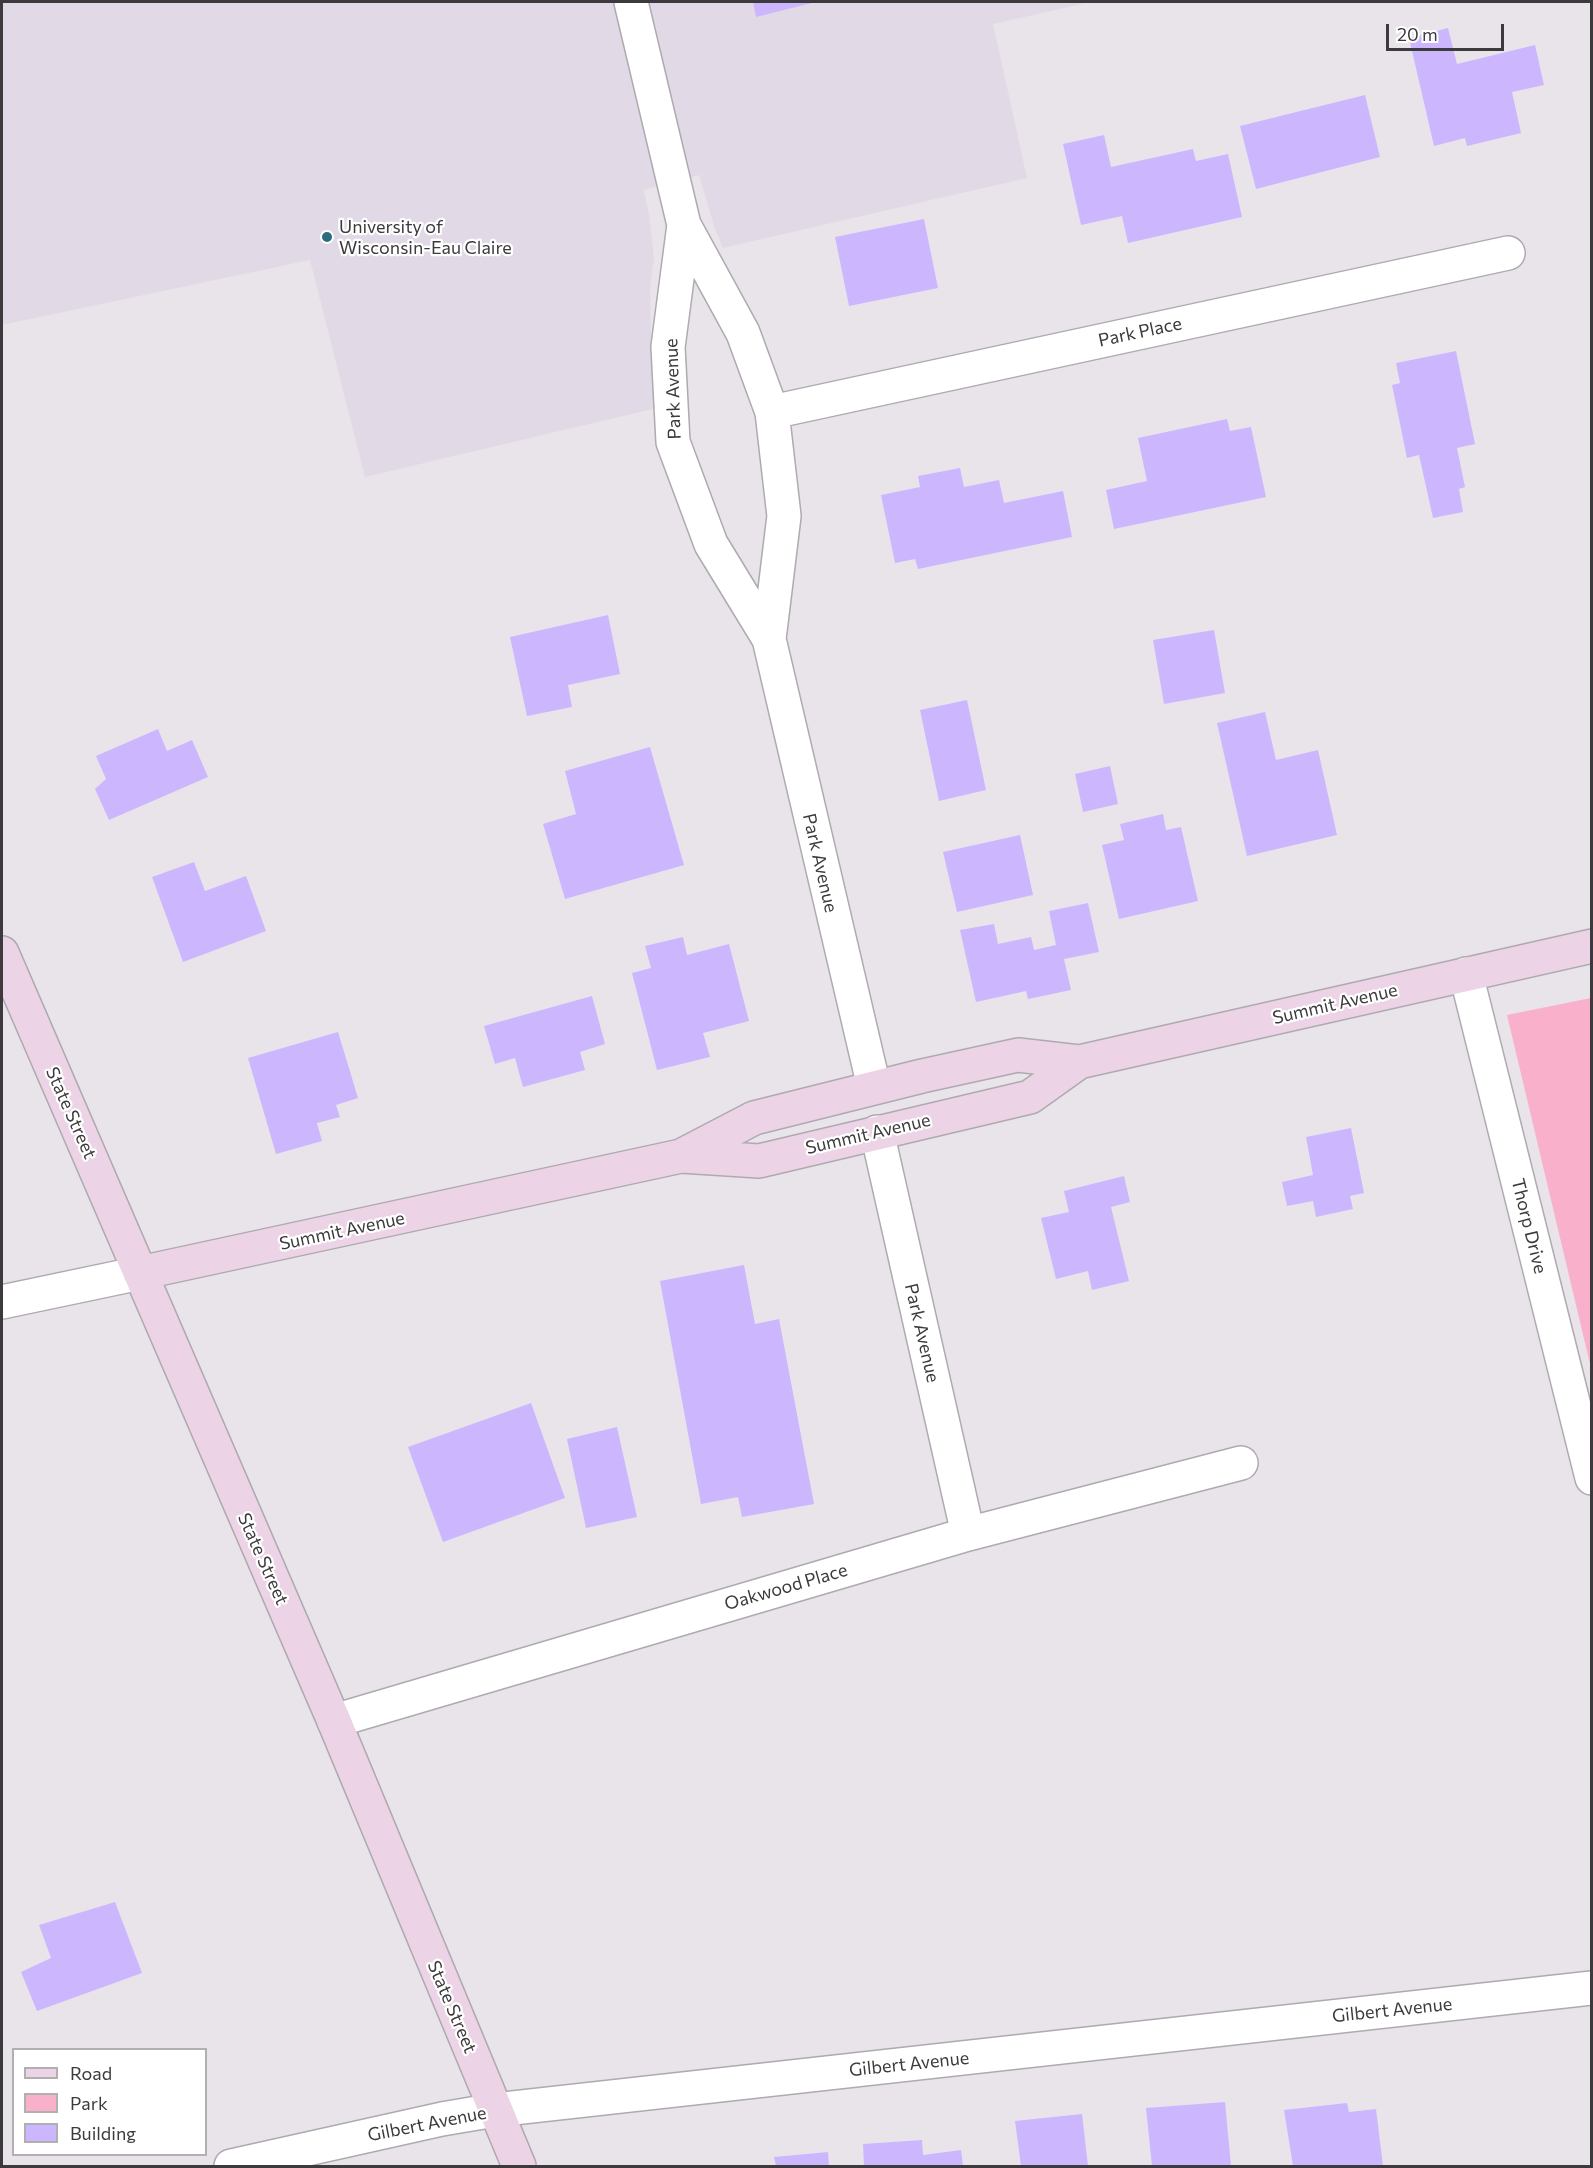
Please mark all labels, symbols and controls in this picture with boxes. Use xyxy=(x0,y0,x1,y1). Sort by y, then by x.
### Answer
scale bar xyxy=(1389,12,1508,50)
text: 20 m xyxy=(1397,23,1438,45)
place label: University of Wisconsin-Eau Claire xyxy=(339,216,512,258)
marker: University of Wisconsin-Eau Claire xyxy=(320,230,334,244)
street label: Park Place xyxy=(1096,313,1184,351)
street label: Park Avenue xyxy=(660,338,686,440)
street label: Park Avenue xyxy=(798,811,842,915)
street label: Summit Avenue xyxy=(1270,979,1400,1029)
street label: State Street xyxy=(41,1064,101,1162)
street label: Summit Avenue xyxy=(803,1109,933,1159)
street label: Thorp Drive xyxy=(1507,1176,1551,1276)
street label: Summit Avenue xyxy=(277,1207,407,1255)
street label: Park Avenue xyxy=(900,1281,944,1385)
street label: State Street xyxy=(233,1510,293,1608)
street label: Oakwood Place xyxy=(722,1559,850,1615)
street label: State Street xyxy=(423,1958,481,2056)
street label: Gilbert Avenue xyxy=(1331,1993,1453,2027)
street label: Gilbert Avenue xyxy=(848,2047,970,2081)
legend xyxy=(12,2048,207,2156)
text: Road xyxy=(70,2062,112,2084)
text: Park xyxy=(70,2092,108,2114)
street label: Gilbert Avenue xyxy=(366,2102,488,2146)
text: Building xyxy=(70,2122,136,2144)

